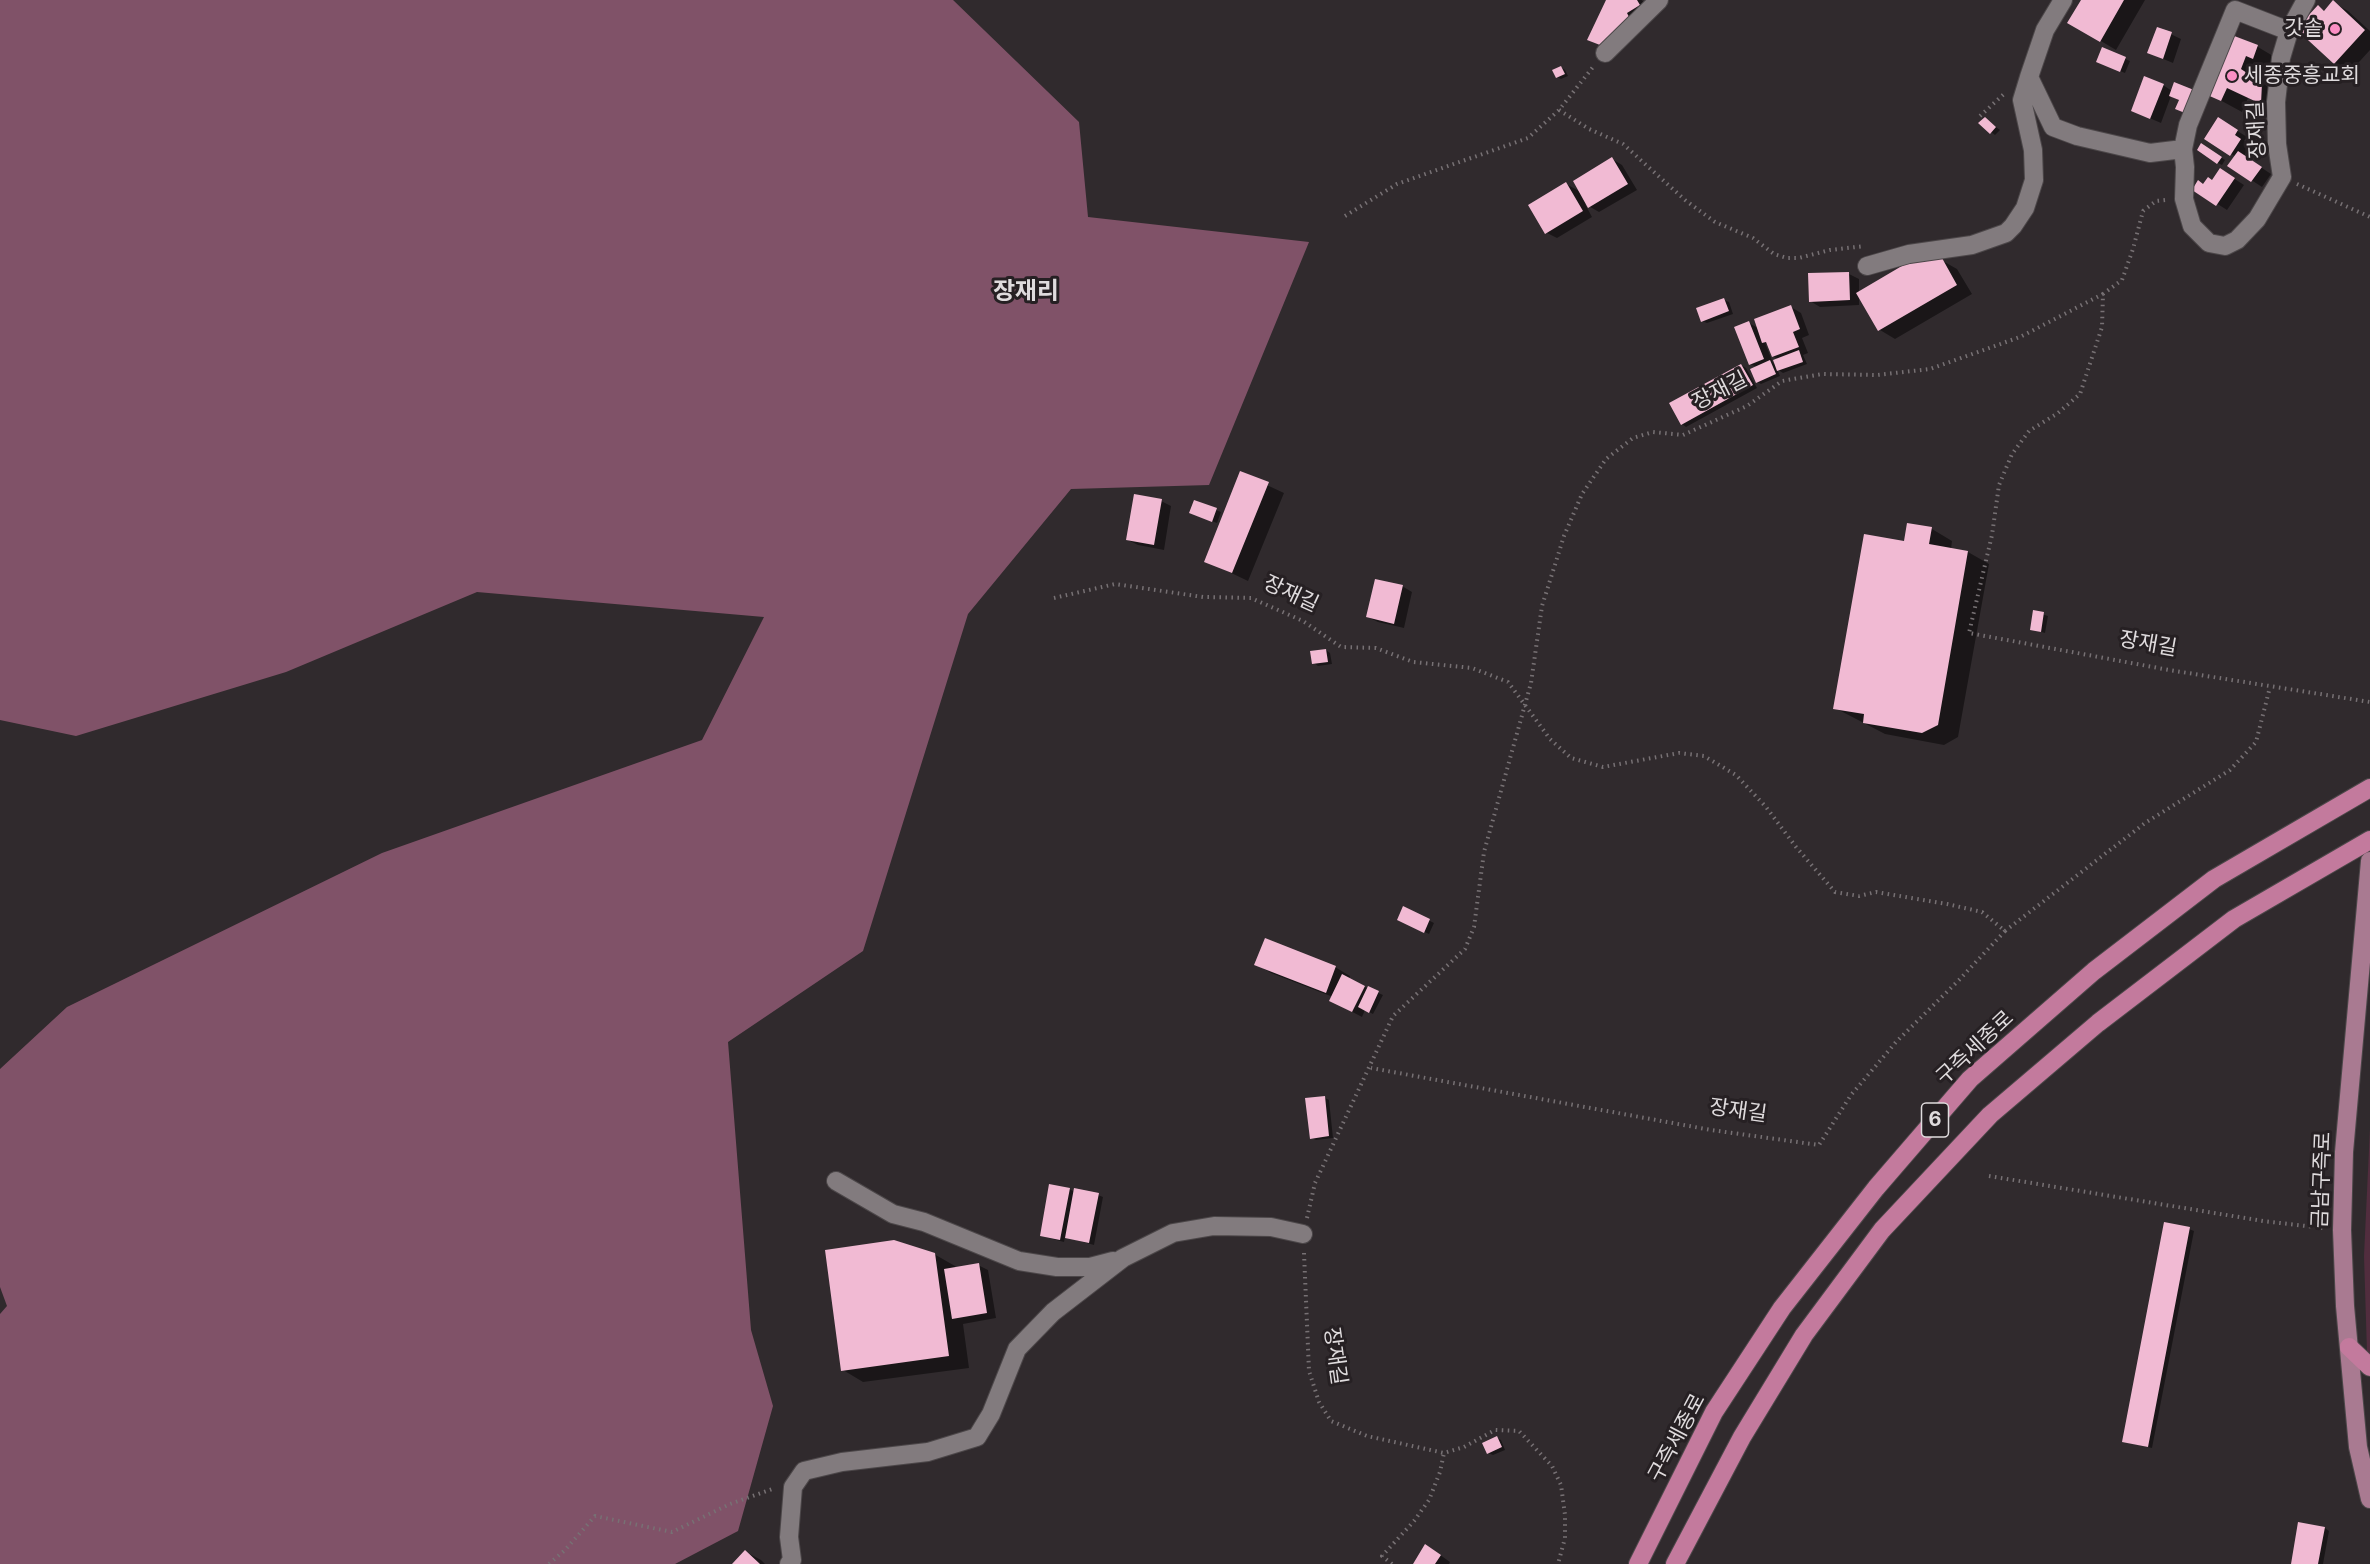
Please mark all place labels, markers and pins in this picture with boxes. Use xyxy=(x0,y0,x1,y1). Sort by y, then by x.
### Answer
place label: 갓솥 xyxy=(2284,16,2323,42)
marker: 갓솥 xyxy=(2328,22,2342,36)
place label: 세종중흥교회 xyxy=(2244,63,2360,89)
marker: 세종중흥교회 xyxy=(2225,69,2239,83)

